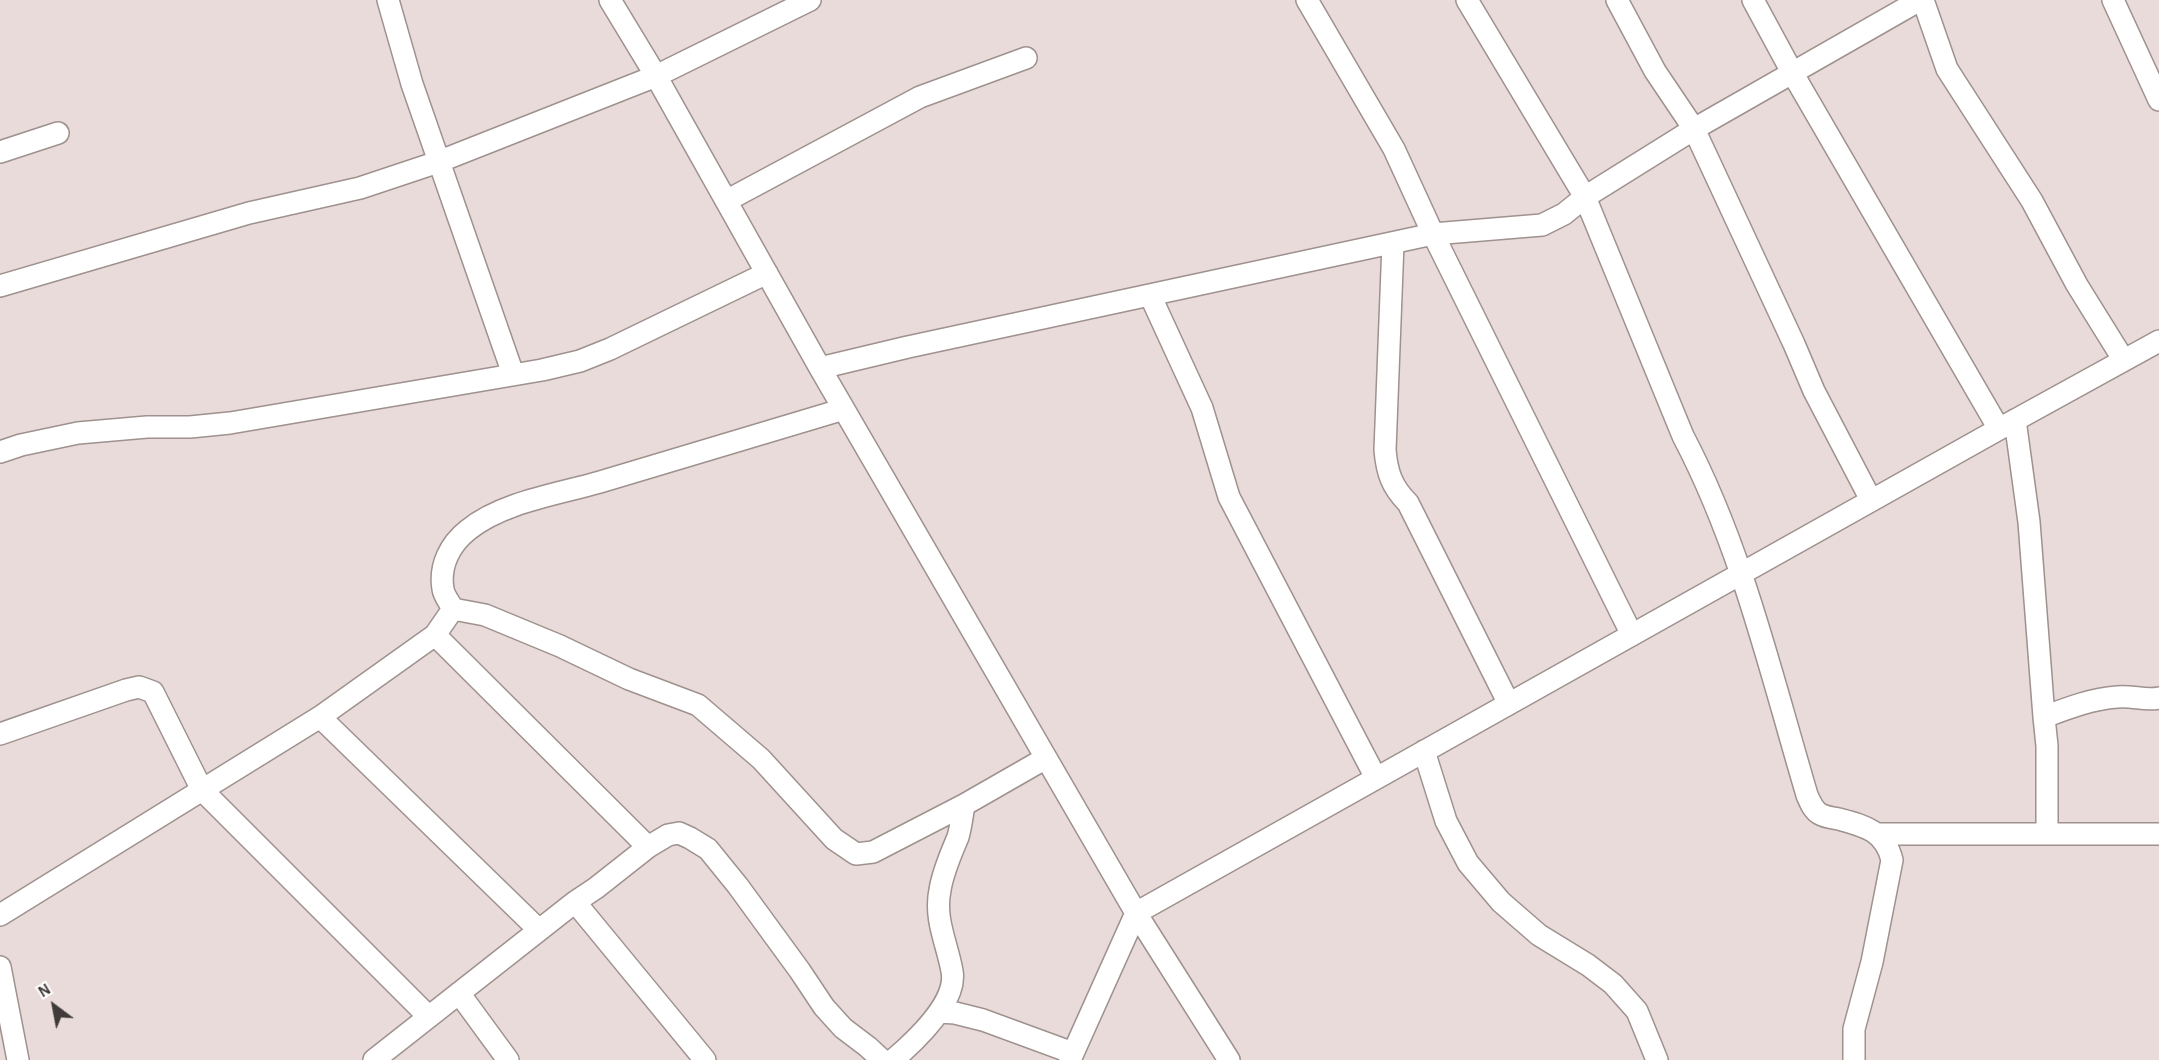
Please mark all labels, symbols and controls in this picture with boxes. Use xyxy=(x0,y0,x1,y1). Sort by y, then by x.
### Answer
north arrow xyxy=(24,976,84,1036)
text: N xyxy=(36,981,53,1000)

